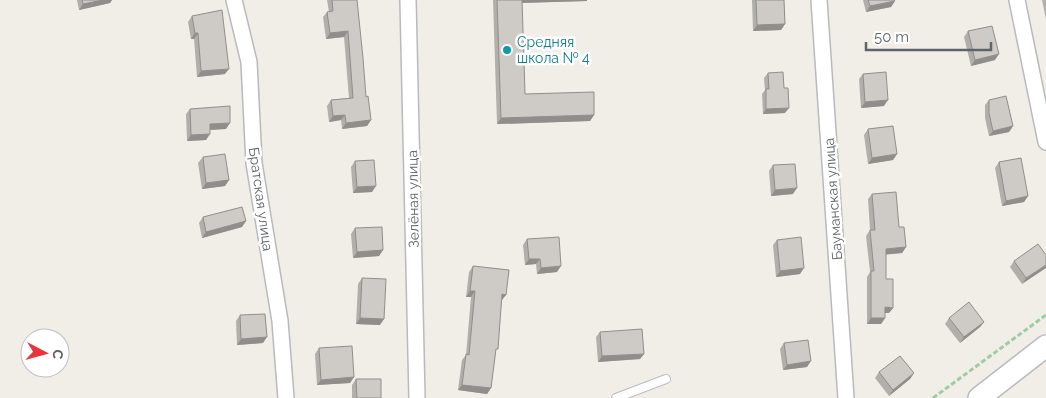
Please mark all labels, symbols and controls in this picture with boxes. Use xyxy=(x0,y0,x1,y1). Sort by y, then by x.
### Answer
scale bar xyxy=(866,20,991,52)
text: 50 m xyxy=(874,28,909,46)
place label: Средняя школа № 4 xyxy=(517,34,590,66)
marker: Средняя школа № 4 xyxy=(501,44,513,56)
street label: Бауманская улица xyxy=(821,137,845,261)
street label: Братская улица xyxy=(246,146,276,252)
street label: Зелёная улица xyxy=(404,150,422,248)
north arrow xyxy=(20,328,70,378)
text: С xyxy=(49,349,66,360)

